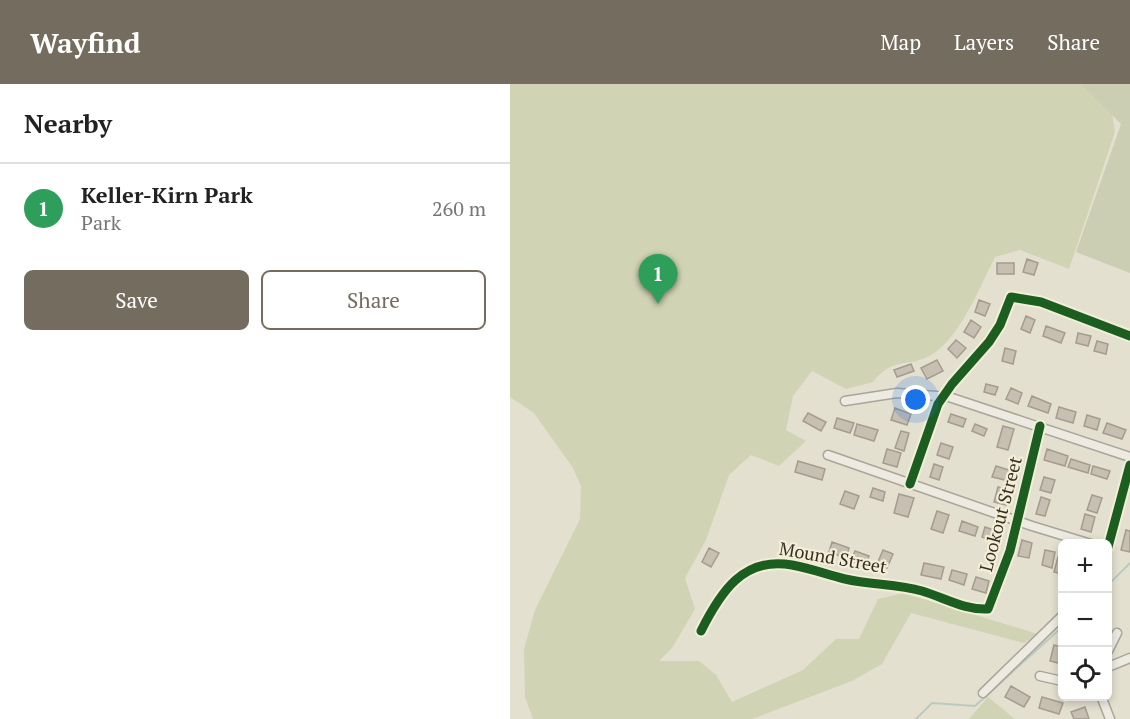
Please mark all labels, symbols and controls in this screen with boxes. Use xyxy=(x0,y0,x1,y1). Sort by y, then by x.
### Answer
text: Wayfind xyxy=(30,24,141,61)
text: Map xyxy=(880,28,921,56)
text: Layers xyxy=(954,28,1014,56)
text: Share xyxy=(1047,28,1100,56)
text: Nearby xyxy=(24,106,112,140)
text: Keller-Kirn Park xyxy=(81,180,253,209)
text: 1 xyxy=(38,195,49,222)
text: 260 m xyxy=(432,195,486,222)
text: Park xyxy=(81,209,121,236)
pin: 1 xyxy=(638,254,678,304)
button: Save xyxy=(24,270,249,330)
button: Share xyxy=(261,270,486,330)
your location xyxy=(901,385,930,414)
street label: Lookout Street xyxy=(973,453,1027,574)
street label: Mound Street xyxy=(777,536,889,578)
map controls xyxy=(1058,539,1112,701)
button: + xyxy=(1058,539,1112,593)
button: − xyxy=(1058,593,1112,647)
button: locate xyxy=(1058,647,1112,701)

